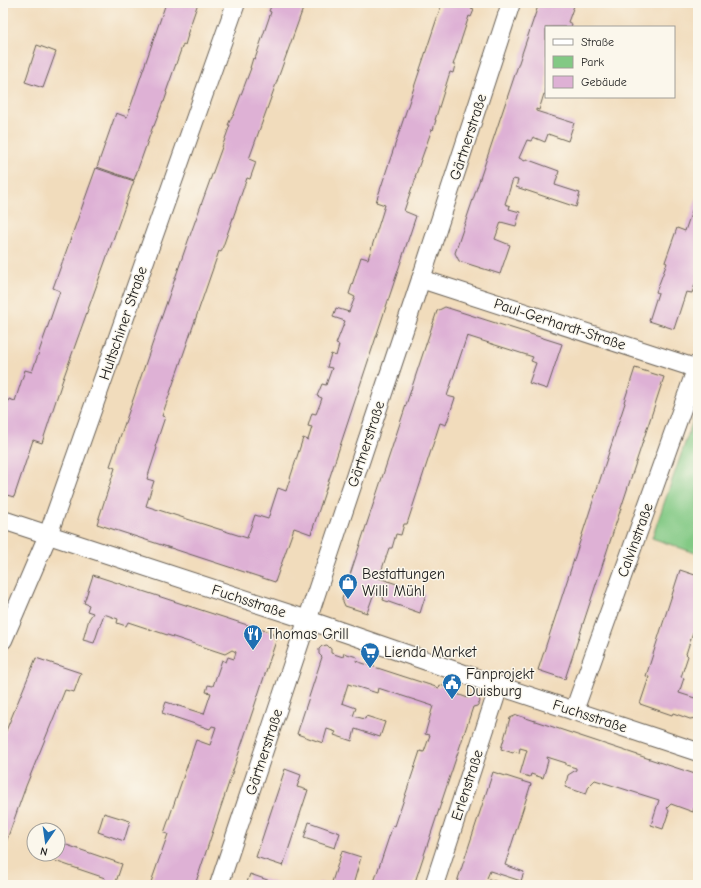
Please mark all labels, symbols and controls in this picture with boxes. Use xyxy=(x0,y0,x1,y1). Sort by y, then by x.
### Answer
legend xyxy=(545,26,675,98)
text: Straße xyxy=(581,35,614,49)
text: Park xyxy=(581,55,604,69)
text: Gebäude xyxy=(581,75,627,89)
street label: Gärtnerstraße xyxy=(446,91,491,183)
street label: Hultschiner Straße xyxy=(95,263,151,382)
street label: Paul-Gerhardt-Straße xyxy=(492,294,629,354)
street label: Gärtnerstraße xyxy=(344,398,389,490)
street label: Calvinstraße xyxy=(613,500,657,580)
place label: Bestattungen Willi Mühl xyxy=(362,565,445,600)
shop icon: Bestattungen Willi Mühl xyxy=(337,572,359,600)
street label: Fuchsstraße xyxy=(210,581,289,622)
restaurant icon: Thomas Grill xyxy=(242,623,264,651)
place label: Thomas Grill xyxy=(267,625,349,643)
supermarket icon: Lienda Market xyxy=(359,641,381,669)
place label: Lienda Market xyxy=(384,643,477,661)
place label: Fanprojekt Duisburg xyxy=(466,665,535,700)
public building icon: Fanprojekt Duisburg xyxy=(441,672,463,700)
street label: Fuchsstraße xyxy=(551,696,630,737)
street label: Gärtnerstraße xyxy=(242,706,287,798)
street label: Erlenstraße xyxy=(447,747,487,823)
north arrow xyxy=(26,822,66,862)
text: N xyxy=(39,844,49,858)

